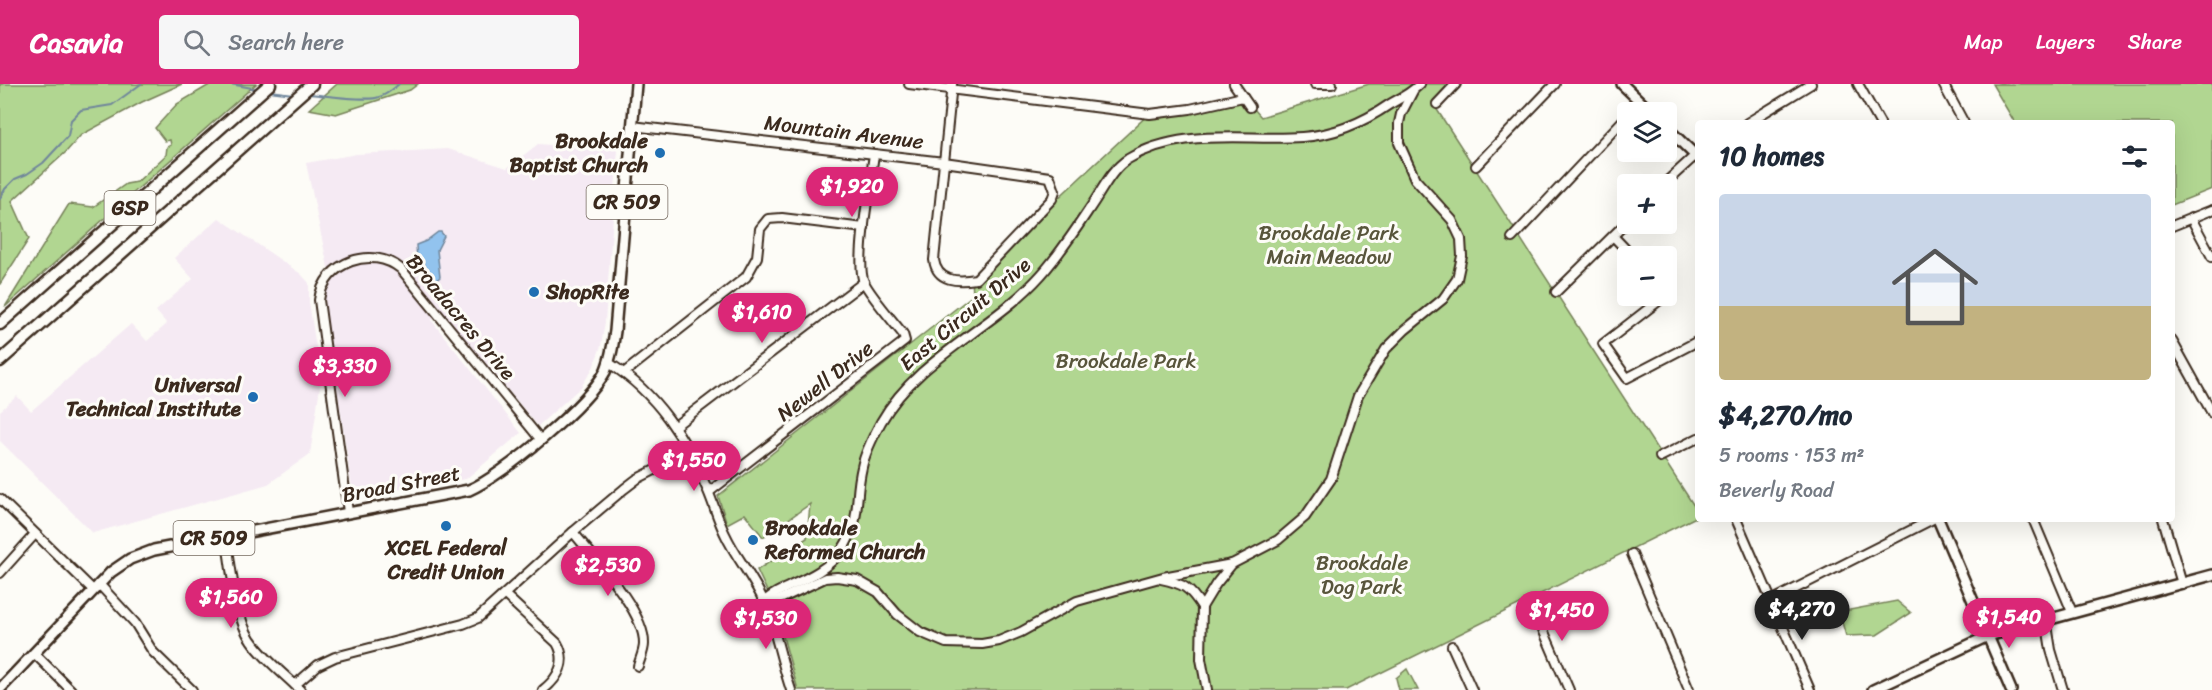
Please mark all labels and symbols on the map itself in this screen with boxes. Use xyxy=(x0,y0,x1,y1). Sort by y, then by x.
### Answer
street label: Mountain Avenue xyxy=(762,103,926,161)
place label: Brookdale Baptist Church xyxy=(509,122,648,184)
marker: Brookdale Baptist Church xyxy=(653,146,667,160)
pin: $1,920 xyxy=(803,167,901,218)
road number: CR 509 xyxy=(586,185,668,219)
road number: GSP xyxy=(104,191,156,225)
park label: Brookdale Park Main Meadow xyxy=(1258,214,1400,276)
street label: Broadacres Drive xyxy=(396,245,526,389)
street label: East Circuit Drive xyxy=(890,247,1040,381)
place label: ShopRite xyxy=(545,273,630,311)
marker: ShopRite xyxy=(527,285,541,299)
pin: $1,610 xyxy=(713,293,811,344)
street label: Newell Drive xyxy=(768,330,882,432)
park label: Brookdale Park xyxy=(1055,342,1197,380)
pin: $3,330 xyxy=(296,347,394,398)
place label: Universal Technical Institute xyxy=(66,366,242,428)
marker: Universal Technical Institute xyxy=(246,390,260,404)
pin: $1,550 xyxy=(645,441,743,492)
street label: Broad Street xyxy=(339,454,463,514)
place label: Brookdale Reformed Church xyxy=(764,509,925,571)
marker: XCEL Federal Credit Union xyxy=(439,519,453,533)
road number: CR 509 xyxy=(174,521,254,555)
place label: XCEL Federal Credit Union xyxy=(383,529,508,591)
marker: Brookdale Reformed Church xyxy=(746,533,760,547)
park label: Brookdale Dog Park xyxy=(1316,544,1409,606)
pin: $2,530 xyxy=(559,546,657,597)
pin: $1,560 xyxy=(182,578,280,629)
pin: $4,270 xyxy=(1753,590,1851,641)
pin: $1,450 xyxy=(1513,591,1611,642)
pin: $1,540 xyxy=(1960,598,2058,649)
pin: $1,530 xyxy=(717,599,815,650)

